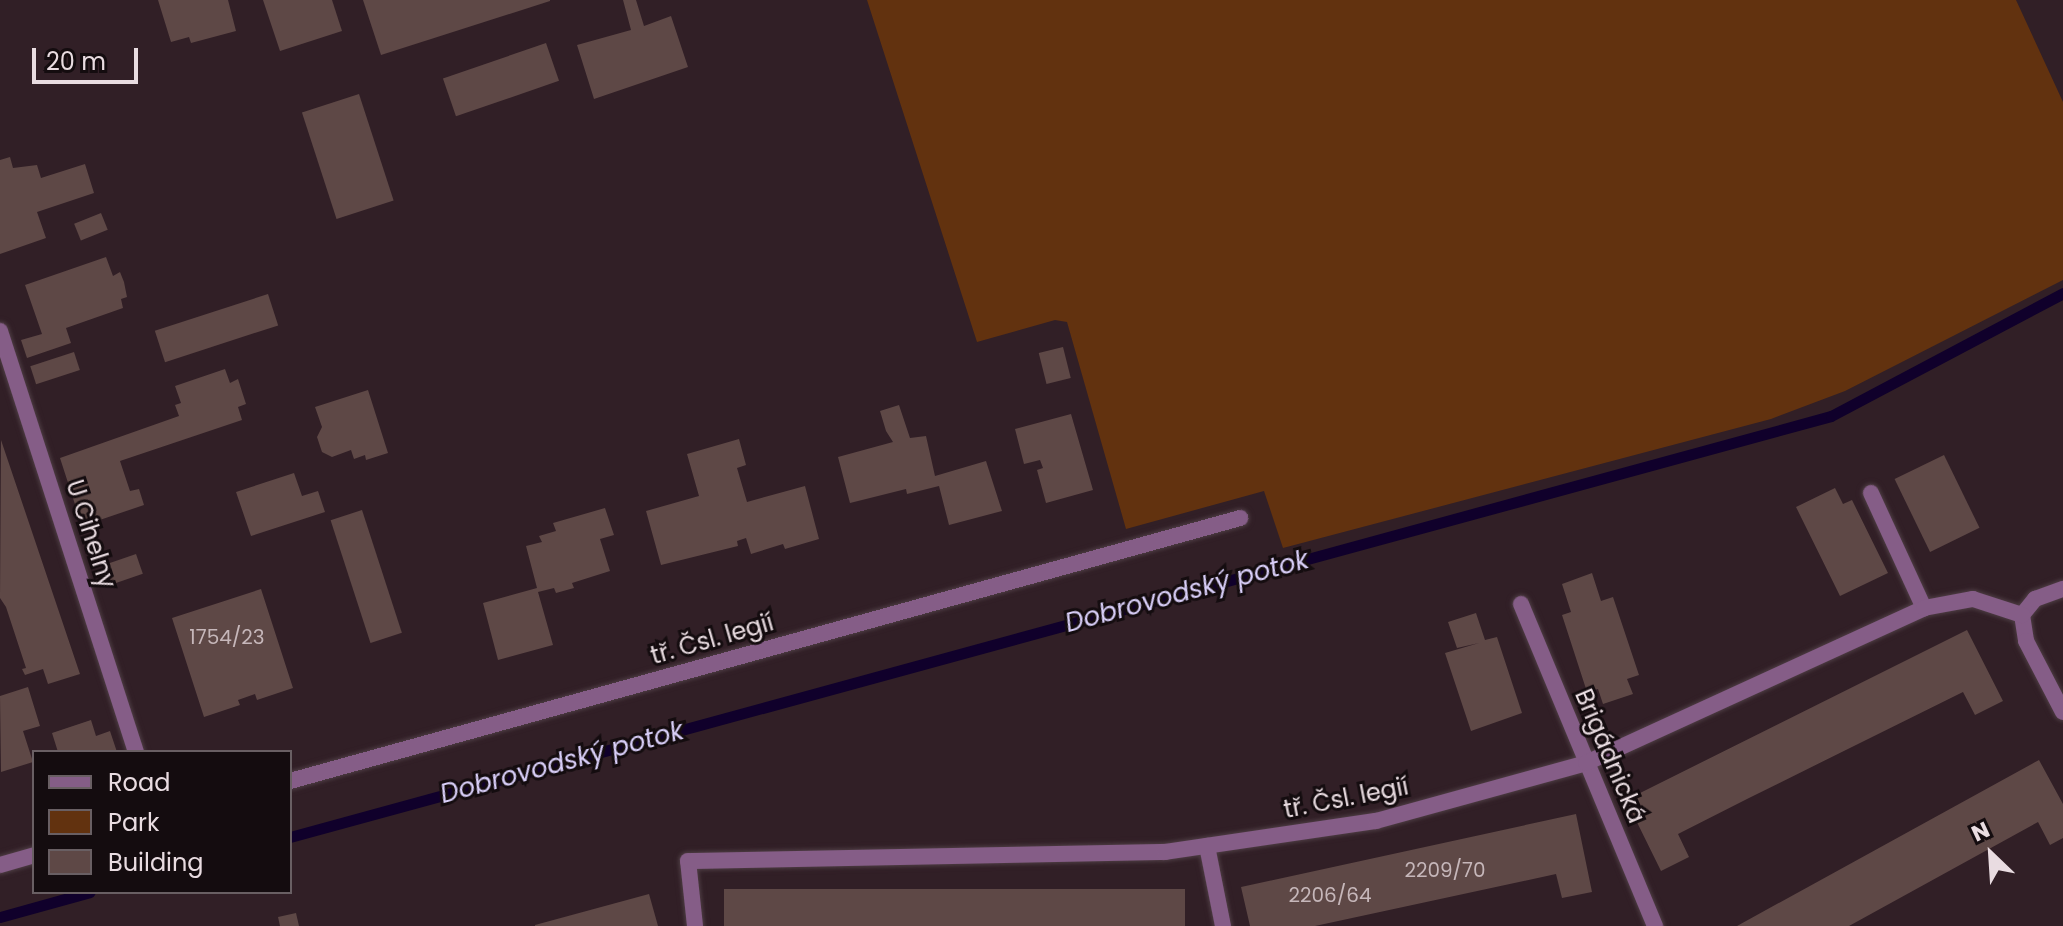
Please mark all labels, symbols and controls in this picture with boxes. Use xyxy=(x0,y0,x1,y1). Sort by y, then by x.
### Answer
scale bar xyxy=(36,32,142,82)
text: 20 m xyxy=(46,45,106,78)
street label: U Cihelny xyxy=(60,476,122,592)
water label: Dobrovodský potok xyxy=(1062,544,1312,640)
street label: tř. Čsl. legií xyxy=(647,608,777,670)
house number: 1754/23 xyxy=(189,625,265,649)
street label: Brigádnická xyxy=(1569,685,1651,827)
water label: Dobrovodský potok xyxy=(437,715,687,811)
legend xyxy=(32,750,292,894)
text: Road xyxy=(108,766,170,799)
street label: tř. Čsl. legií xyxy=(1281,772,1411,824)
text: Park xyxy=(108,806,159,839)
north arrow xyxy=(1951,814,2031,894)
text: N xyxy=(1967,814,1995,849)
text: Building xyxy=(108,846,204,879)
house number: 2209/70 xyxy=(1404,858,1486,882)
house number: 2206/64 xyxy=(1288,883,1372,907)

